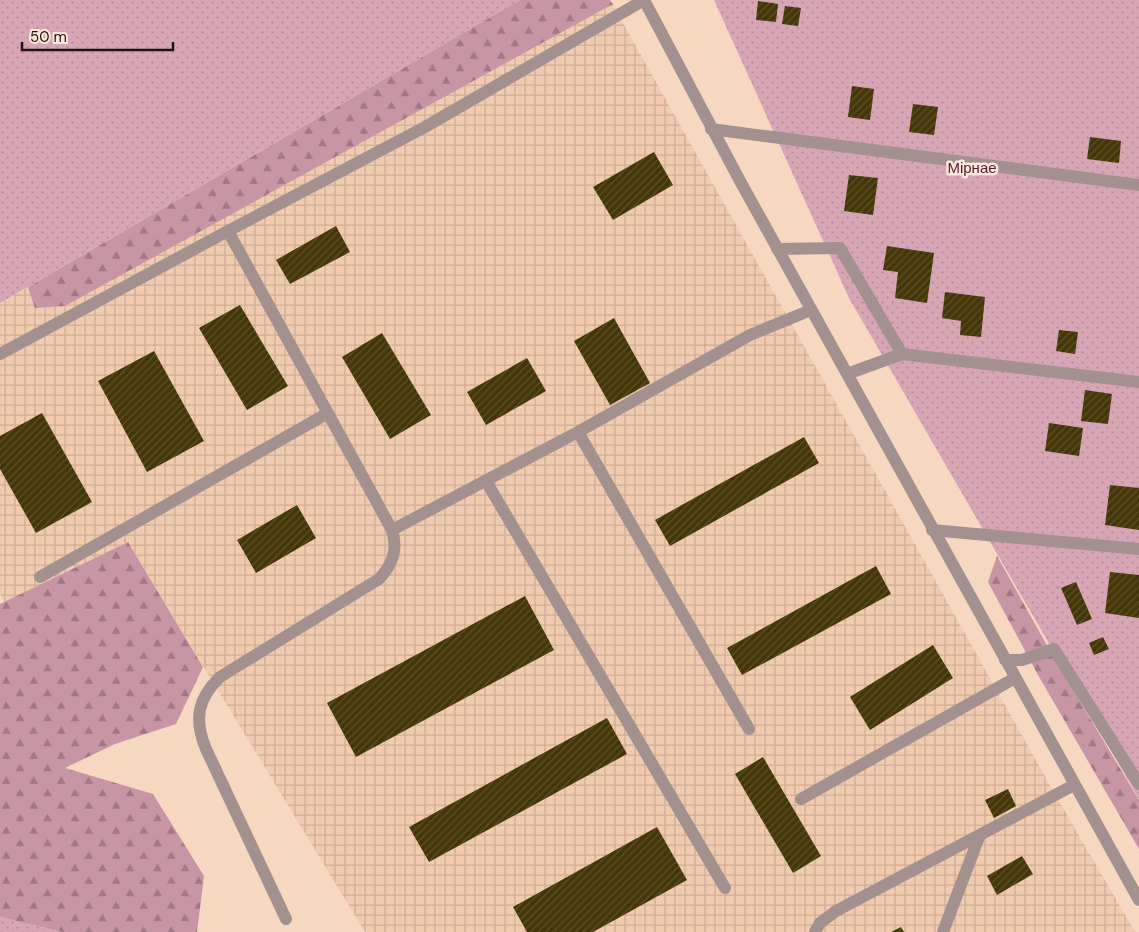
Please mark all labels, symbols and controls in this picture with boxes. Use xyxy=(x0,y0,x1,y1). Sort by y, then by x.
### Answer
scale bar xyxy=(22,20,174,52)
text: 50 m xyxy=(30,27,67,47)
park label: Мірнае xyxy=(947,158,997,178)

